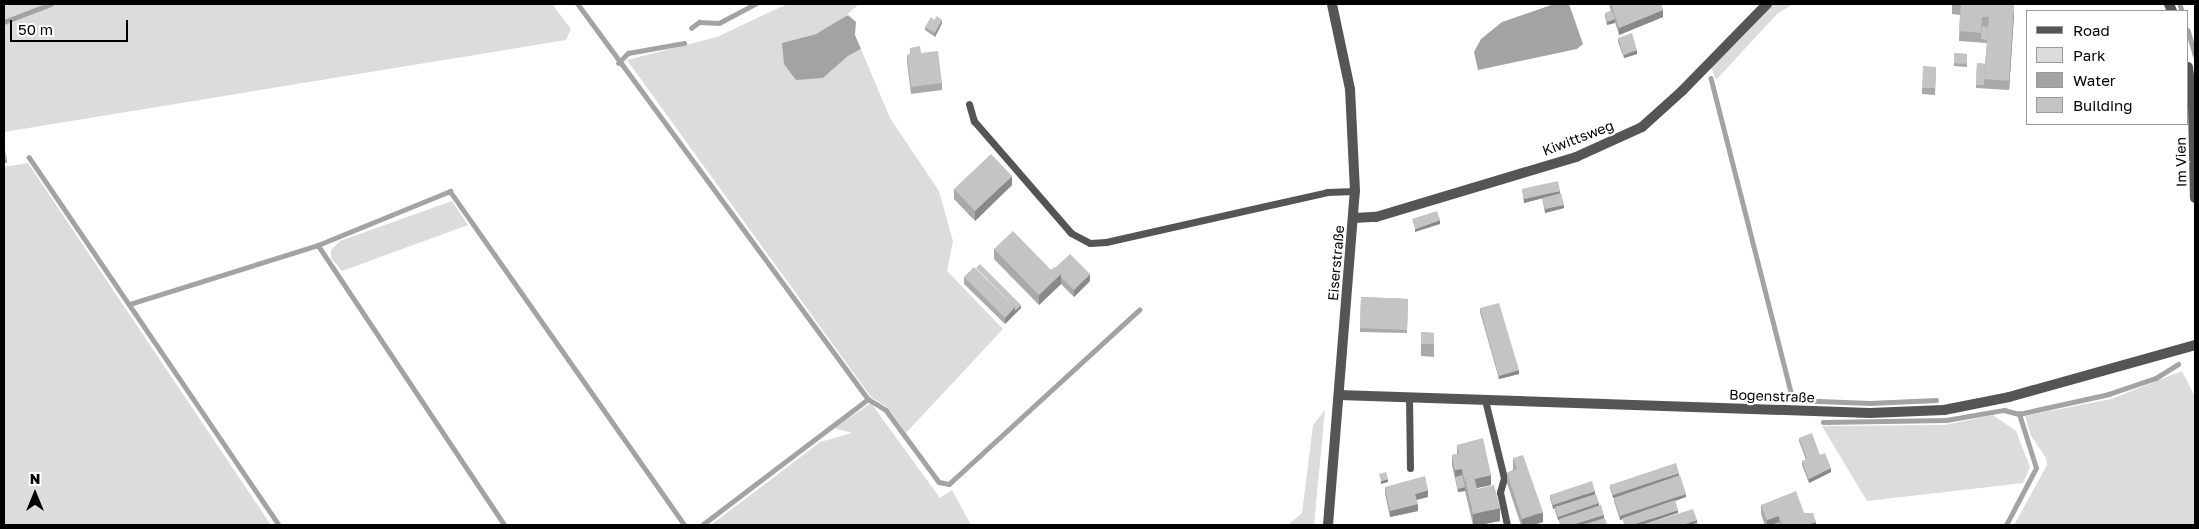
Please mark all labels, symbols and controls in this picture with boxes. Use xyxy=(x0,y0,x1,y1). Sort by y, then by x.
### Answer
scale bar xyxy=(12,10,130,42)
legend xyxy=(2026,10,2189,125)
text: 50 m xyxy=(18,20,53,38)
text: Road xyxy=(2073,21,2110,39)
text: Park xyxy=(2073,46,2105,64)
text: Water xyxy=(2073,71,2116,89)
text: Building xyxy=(2073,96,2133,114)
street label: Kiwittsweg xyxy=(1540,117,1616,159)
street label: Im Vien xyxy=(2172,137,2190,187)
street label: Eiserstraße xyxy=(1324,225,1348,301)
street label: Bogenstraße xyxy=(1729,386,1815,406)
north arrow xyxy=(10,469,60,519)
text: N xyxy=(30,470,40,487)

